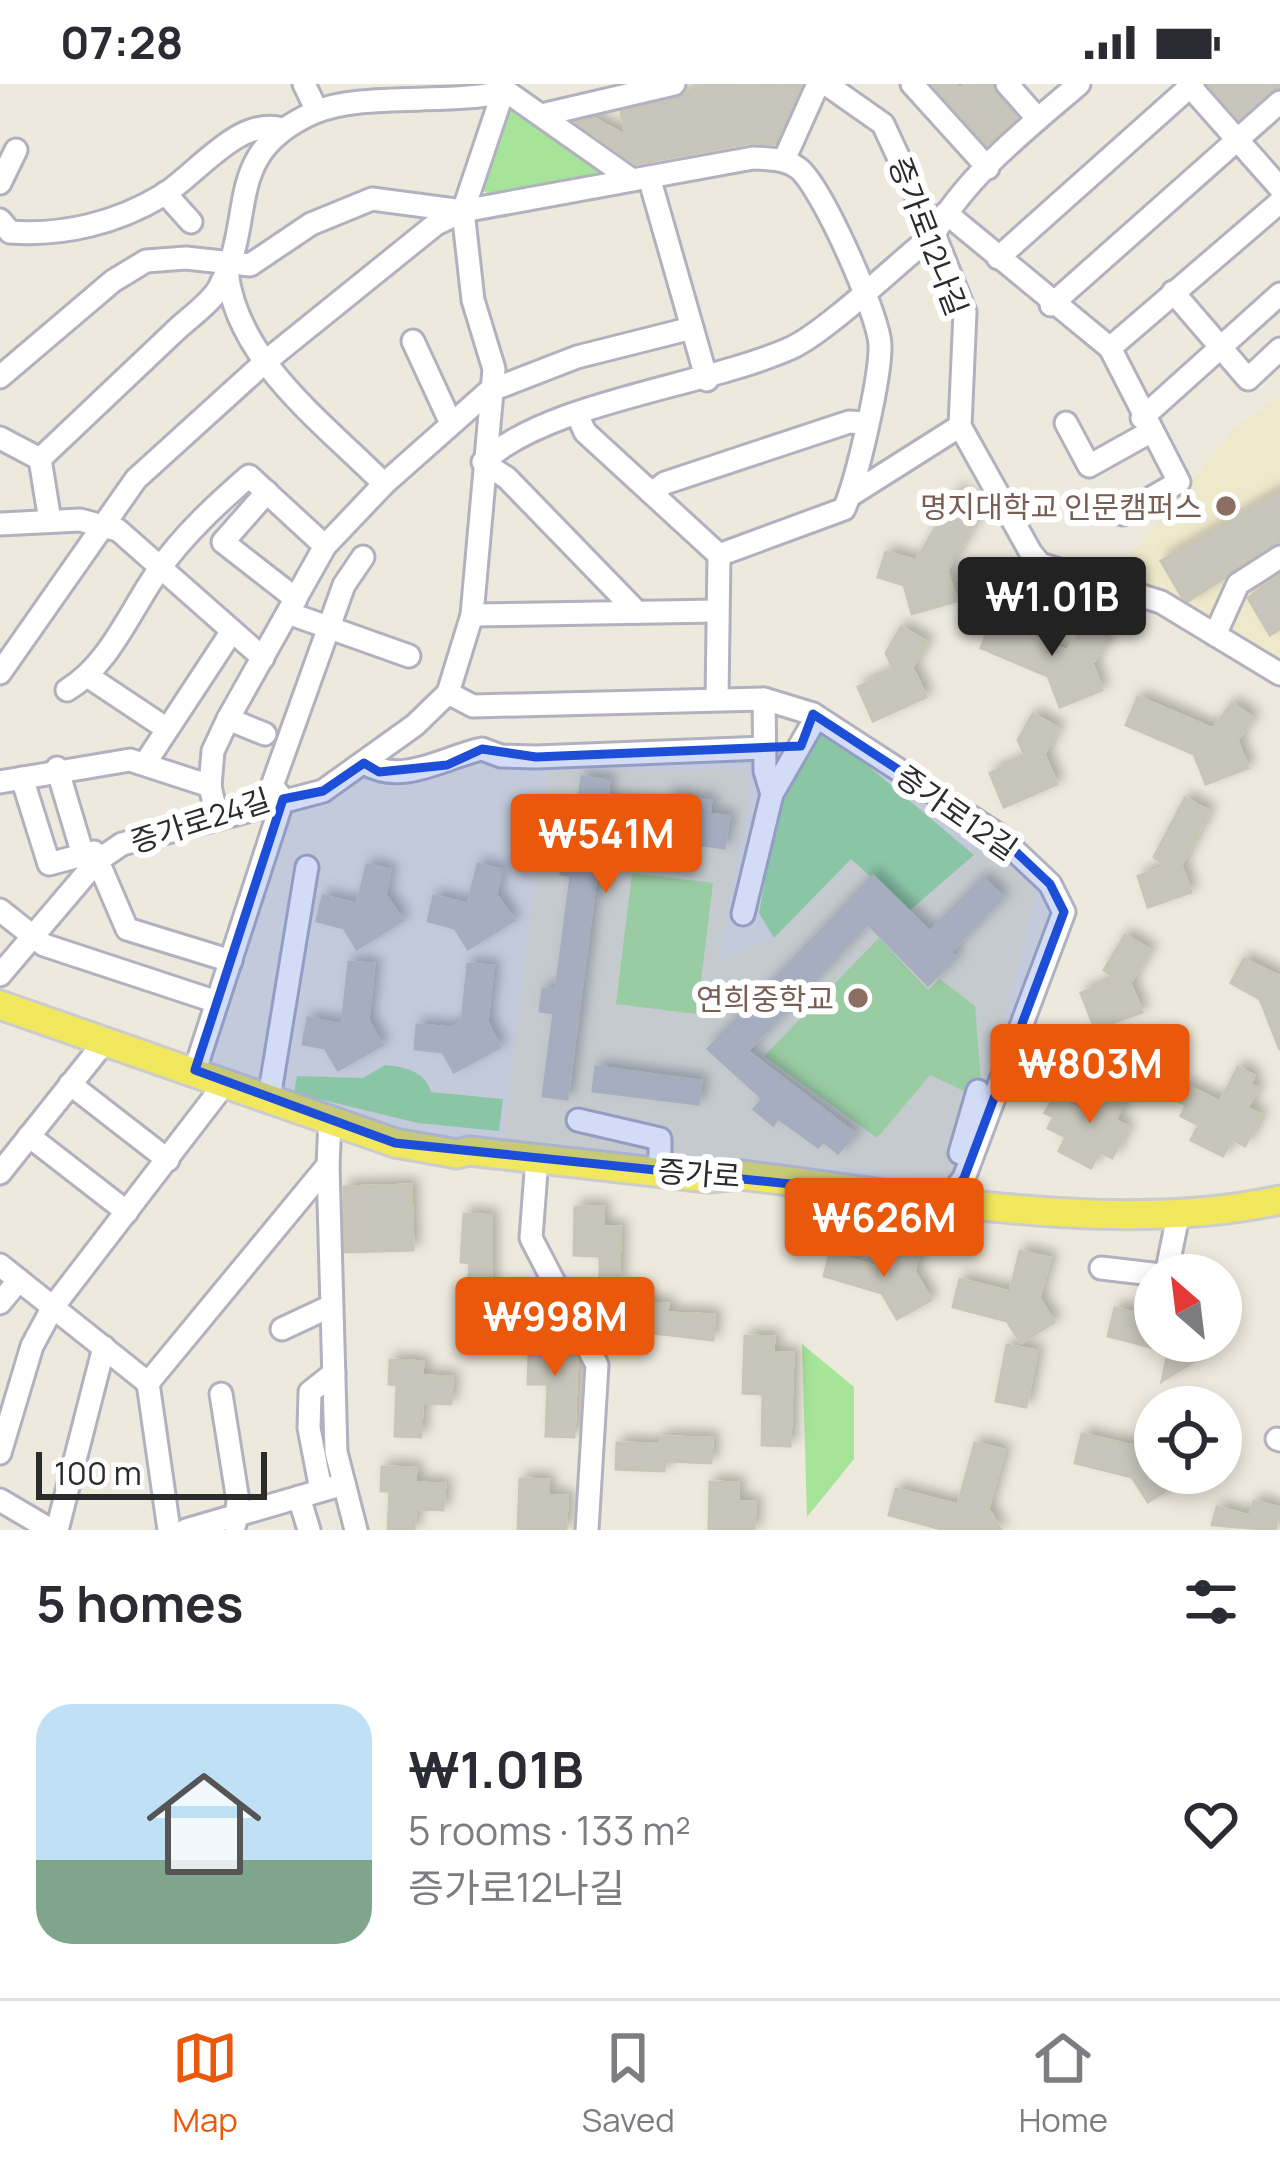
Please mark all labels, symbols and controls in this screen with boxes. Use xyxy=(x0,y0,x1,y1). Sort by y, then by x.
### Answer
text: 07:28 xyxy=(60,11,183,73)
street label: 증가로12나길 xyxy=(880,151,978,321)
place label: 명지대학교 인문캠퍼스 xyxy=(920,486,1202,527)
marker: 명지대학교 인문캠퍼스 xyxy=(1213,493,1239,519)
pin: ₩1.01B xyxy=(954,557,1150,659)
text: ₩1.01B xyxy=(985,569,1119,623)
street label: 증가로12길 xyxy=(888,755,1026,869)
street label: 증가로24길 xyxy=(125,778,275,862)
pin: ₩541M xyxy=(522,794,690,896)
text: ₩541M xyxy=(538,806,674,860)
place label: 연희중학교 xyxy=(696,978,834,1019)
marker: 연희중학교 xyxy=(845,985,871,1011)
pin: ₩803M xyxy=(1006,1024,1174,1126)
text: ₩803M xyxy=(1017,1036,1163,1090)
street label: 증가로 xyxy=(656,1150,742,1196)
pin: ₩626M xyxy=(800,1178,968,1280)
text: ₩626M xyxy=(812,1190,956,1244)
north arrow xyxy=(1134,1254,1242,1362)
map controls xyxy=(1134,1254,1242,1494)
pin: ₩998M xyxy=(471,1277,639,1379)
text: ₩998M xyxy=(482,1289,628,1343)
button: locate xyxy=(1134,1386,1242,1494)
scale bar xyxy=(36,1446,267,1499)
text: 100 m xyxy=(54,1450,142,1495)
text: 5 homes xyxy=(36,1568,243,1637)
icon: filters xyxy=(1178,1569,1244,1635)
text: ₩1.01B xyxy=(408,1734,584,1803)
icon: home xyxy=(132,1752,276,1896)
icon: heart xyxy=(1178,1791,1244,1857)
text: 5 rooms · 133 m² xyxy=(408,1803,691,1857)
text: 증가로12나길 xyxy=(408,1860,625,1914)
tab: Map xyxy=(172,2025,238,2142)
tab: Saved xyxy=(582,2025,675,2142)
tab: Home xyxy=(1019,2025,1108,2142)

